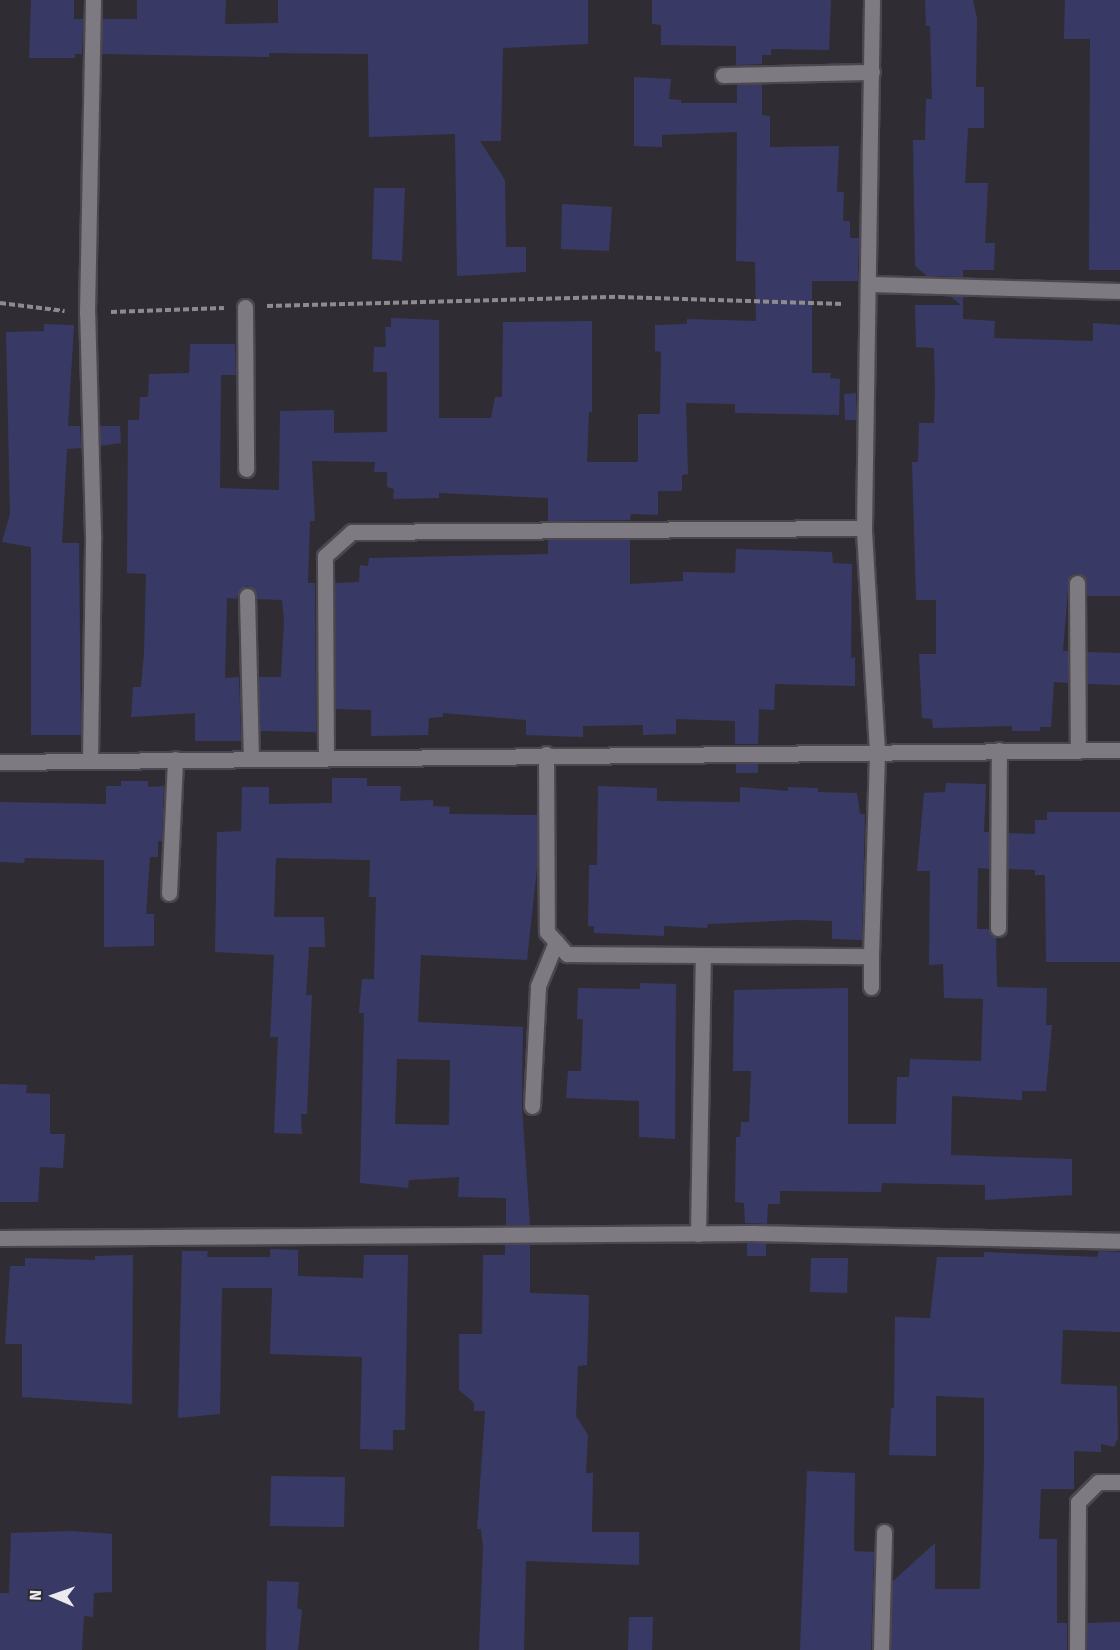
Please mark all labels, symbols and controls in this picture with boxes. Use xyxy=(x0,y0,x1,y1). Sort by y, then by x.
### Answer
north arrow xyxy=(24,1566,84,1626)
text: N xyxy=(26,1590,45,1601)

